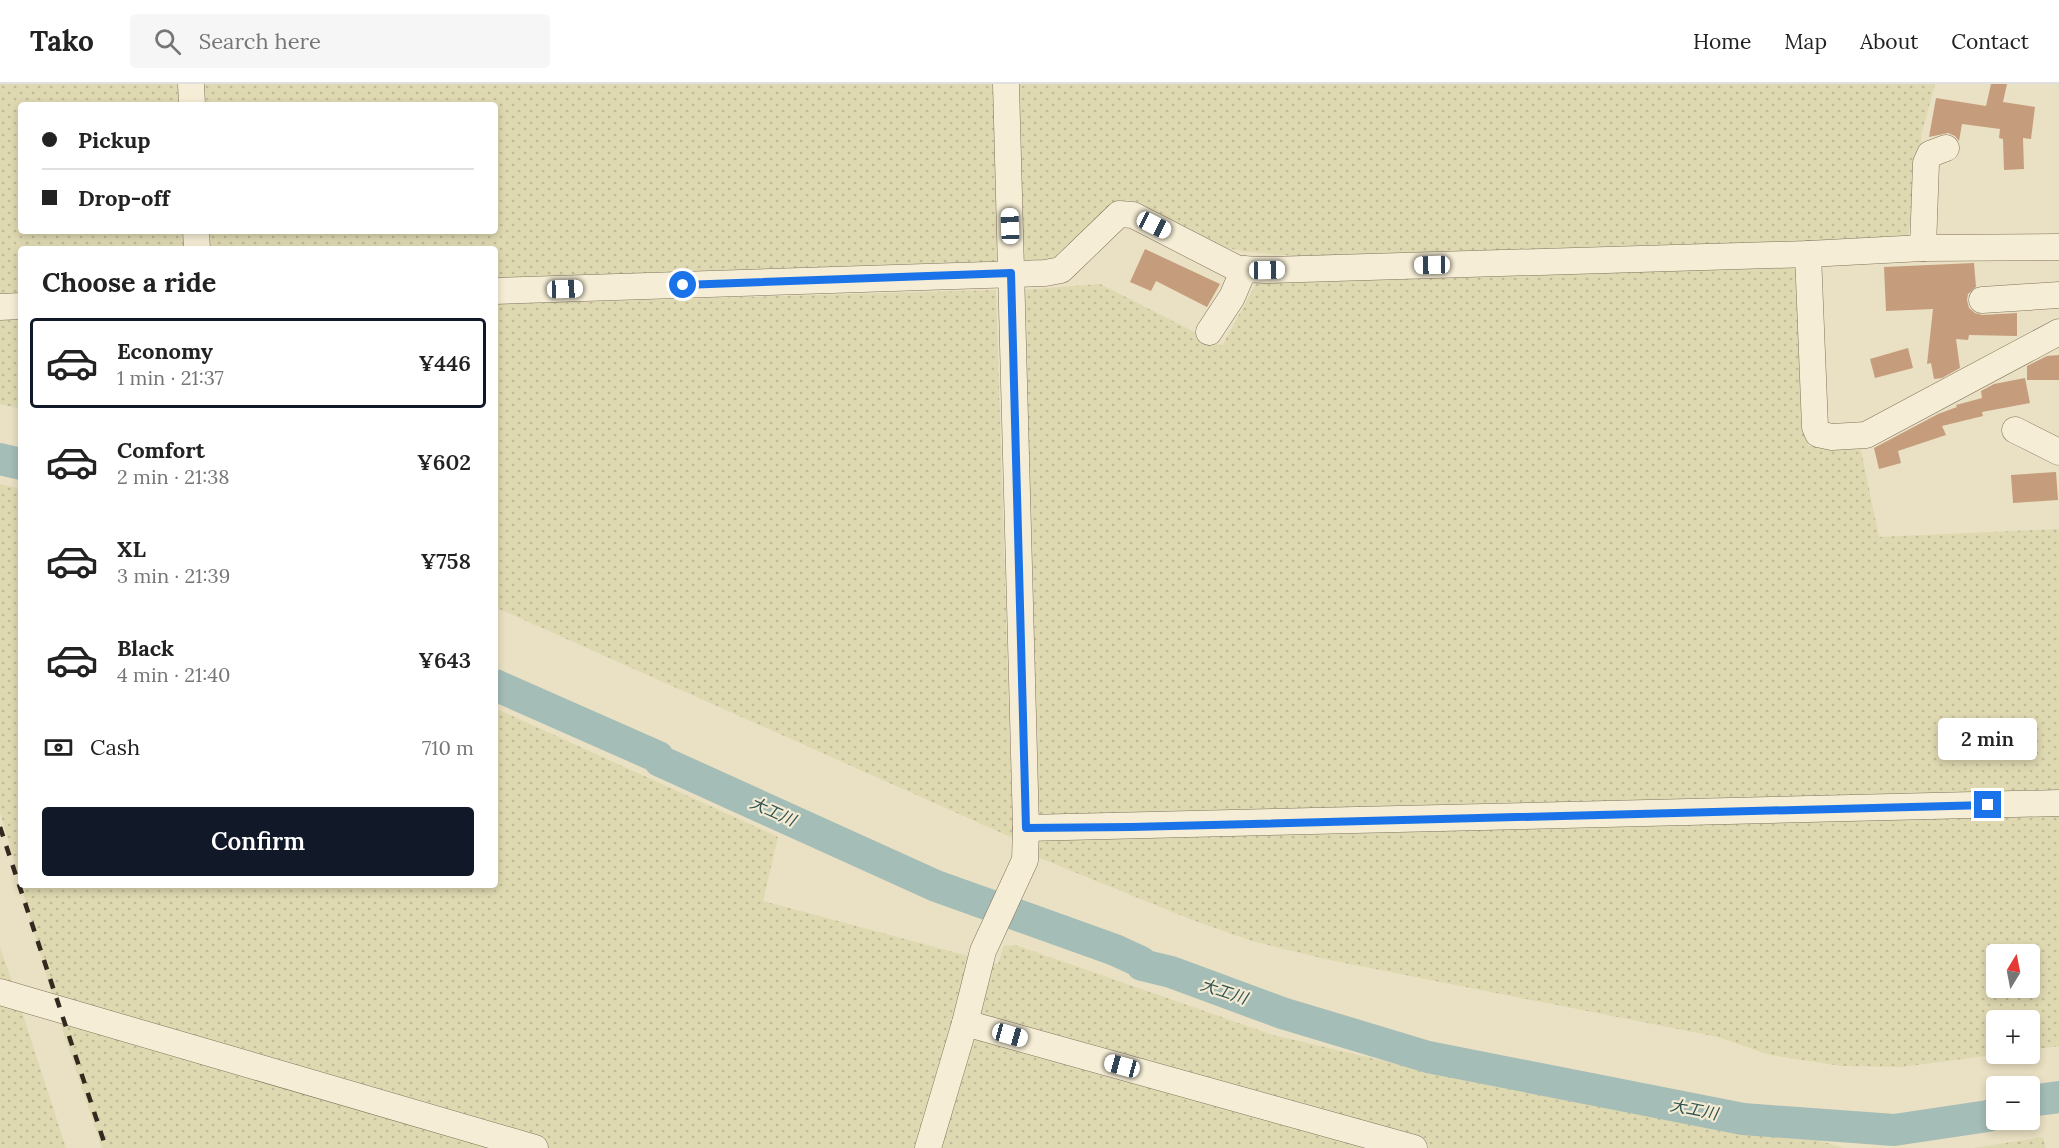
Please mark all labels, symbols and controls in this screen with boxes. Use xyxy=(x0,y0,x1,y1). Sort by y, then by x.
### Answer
search box xyxy=(130,14,550,68)
text: Tako xyxy=(30,23,94,59)
icon: search xyxy=(151,25,184,58)
text: Search here xyxy=(199,27,321,55)
text: Home xyxy=(1693,28,1751,55)
text: Map xyxy=(1784,28,1827,55)
text: About xyxy=(1860,28,1918,55)
text: Contact xyxy=(1951,28,2029,55)
text: Pickup xyxy=(78,126,151,154)
text: Drop-off xyxy=(78,184,170,212)
car xyxy=(1000,208,1020,244)
car xyxy=(1134,209,1174,241)
car xyxy=(1414,256,1450,274)
car xyxy=(1249,261,1285,279)
text: Choose a ride xyxy=(42,265,216,299)
route start xyxy=(669,271,696,298)
car xyxy=(547,279,583,299)
icon: car xyxy=(45,336,99,390)
text: Economy xyxy=(117,337,213,365)
text: ¥446 xyxy=(418,349,471,377)
text: 1 min · 21:37 xyxy=(117,365,224,390)
icon: car xyxy=(45,435,99,489)
text: Comfort xyxy=(117,436,205,464)
text: ¥602 xyxy=(417,448,471,476)
text: 2 min · 21:38 xyxy=(117,464,230,489)
icon: car xyxy=(45,534,99,588)
text: XL xyxy=(117,535,146,563)
text: ¥758 xyxy=(421,547,471,575)
text: 3 min · 21:39 xyxy=(117,563,230,588)
icon: car xyxy=(45,633,99,687)
text: Black xyxy=(117,634,174,662)
text: ¥643 xyxy=(418,646,471,674)
text: 4 min · 21:40 xyxy=(117,662,231,687)
callout: 2 min xyxy=(1938,718,2038,760)
text: 2 min xyxy=(1961,726,2014,751)
icon: cash xyxy=(42,731,75,764)
text: Cash xyxy=(90,733,140,761)
text: 710 m xyxy=(422,735,474,760)
route end xyxy=(1974,791,2001,818)
water label: 大工川 xyxy=(747,792,801,831)
button: Confirm xyxy=(42,807,474,876)
north arrow xyxy=(1986,944,2040,998)
map controls xyxy=(1986,944,2040,1130)
water label: 大工川 xyxy=(1198,974,1252,1009)
button: + xyxy=(1986,1010,2040,1064)
car xyxy=(990,1021,1030,1049)
car xyxy=(1102,1053,1142,1079)
button: − xyxy=(1986,1076,2040,1130)
water label: 大工川 xyxy=(1669,1095,1721,1124)

